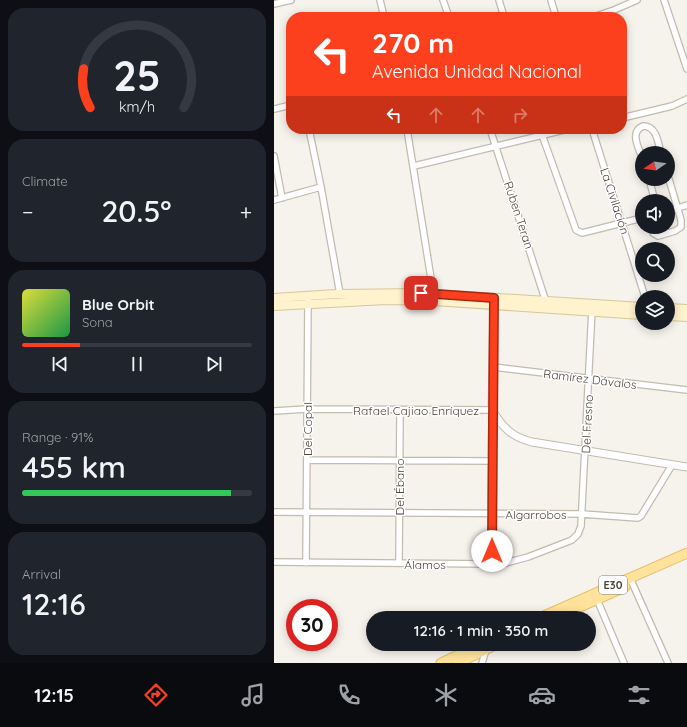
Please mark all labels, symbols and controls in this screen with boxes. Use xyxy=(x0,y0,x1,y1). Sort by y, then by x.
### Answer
text: 270 m xyxy=(372,25,454,60)
icon: left xyxy=(306,28,358,80)
text: 25 xyxy=(113,48,161,100)
text: Avenida Unidad Nacional xyxy=(372,60,582,83)
text: km/h xyxy=(119,97,155,115)
icon: left xyxy=(383,104,405,126)
icon: ahead xyxy=(425,104,447,126)
icon: ahead xyxy=(467,104,489,126)
icon: right xyxy=(509,104,531,126)
north arrow xyxy=(635,146,675,186)
map controls xyxy=(635,146,675,330)
street label: La Civilación xyxy=(597,166,633,236)
text: Climate xyxy=(22,173,68,189)
street label: Ruben Teran xyxy=(501,179,537,251)
text: 20.5° xyxy=(101,192,172,230)
button: sound xyxy=(635,194,675,234)
text: − xyxy=(22,198,33,226)
text: + xyxy=(240,198,252,226)
button: search xyxy=(635,242,675,282)
pin xyxy=(404,276,438,310)
icon: arrive xyxy=(410,282,432,304)
button: layers xyxy=(635,290,675,330)
text: Blue Orbit xyxy=(82,295,155,314)
text: Sona xyxy=(82,314,113,330)
icon: previous xyxy=(49,353,71,375)
icon: pause xyxy=(126,353,148,375)
icon: next xyxy=(203,353,225,375)
street label: Ramírez Dávalos xyxy=(542,366,638,392)
street label: Del Fresno xyxy=(578,394,596,454)
street label: Del Copal xyxy=(300,402,315,456)
street label: Rafael Cajiao Enríquez xyxy=(353,403,479,418)
text: Range · 91% xyxy=(22,429,93,445)
text: 455 km xyxy=(22,448,126,486)
street label: Del Ébano xyxy=(392,458,407,516)
street label: Algarrobos xyxy=(505,507,567,522)
position arrow xyxy=(471,530,513,572)
street label: Álamos xyxy=(404,557,446,572)
text: Arrival xyxy=(22,566,61,582)
road number: E30 xyxy=(599,576,627,594)
text: 12:16 xyxy=(22,585,86,623)
speed limit sign: 30 xyxy=(286,599,338,651)
text: 12:16 · 1 min · 350 m xyxy=(414,621,548,640)
icon: directions xyxy=(142,681,170,709)
icon: music xyxy=(239,681,267,709)
icon: phone xyxy=(335,681,363,709)
icon: climate xyxy=(432,681,460,709)
icon: car xyxy=(528,681,556,709)
icon: filters xyxy=(625,681,653,709)
text: 12:15 xyxy=(34,684,74,707)

